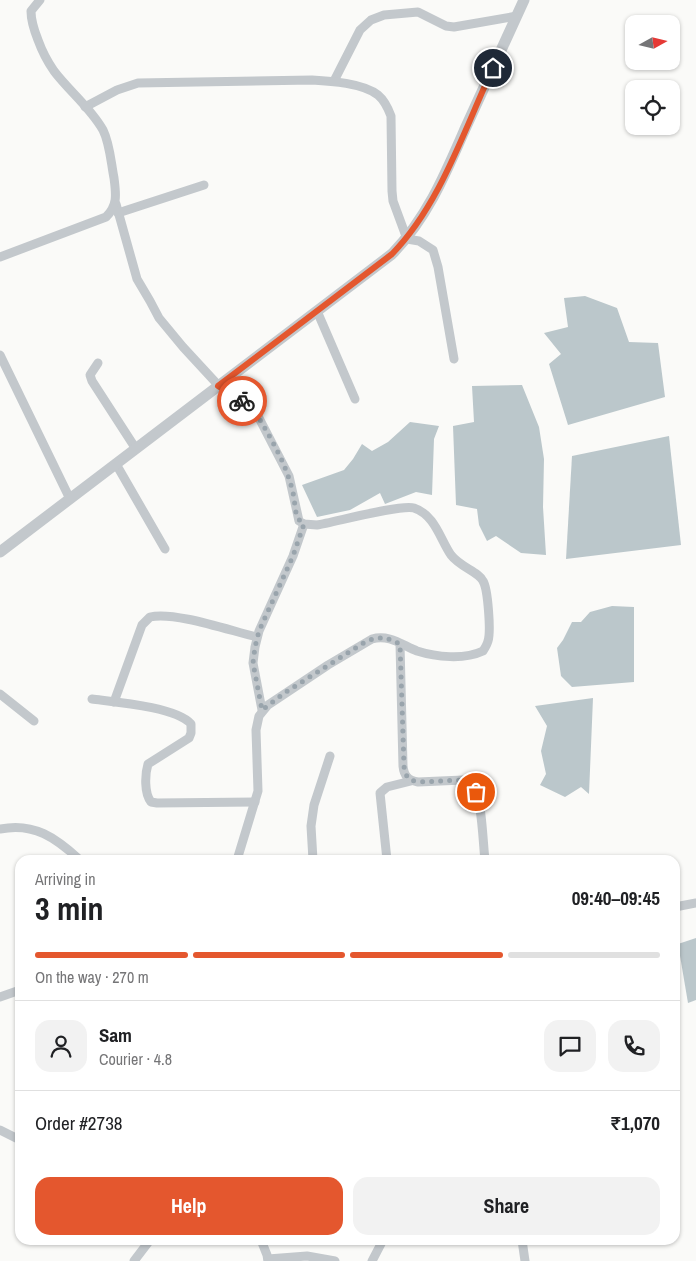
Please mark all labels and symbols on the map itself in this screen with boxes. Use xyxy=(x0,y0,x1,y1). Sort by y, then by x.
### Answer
north arrow xyxy=(625,15,680,70)
pin xyxy=(472,47,514,89)
courier xyxy=(217,376,267,426)
pin xyxy=(455,771,497,813)

